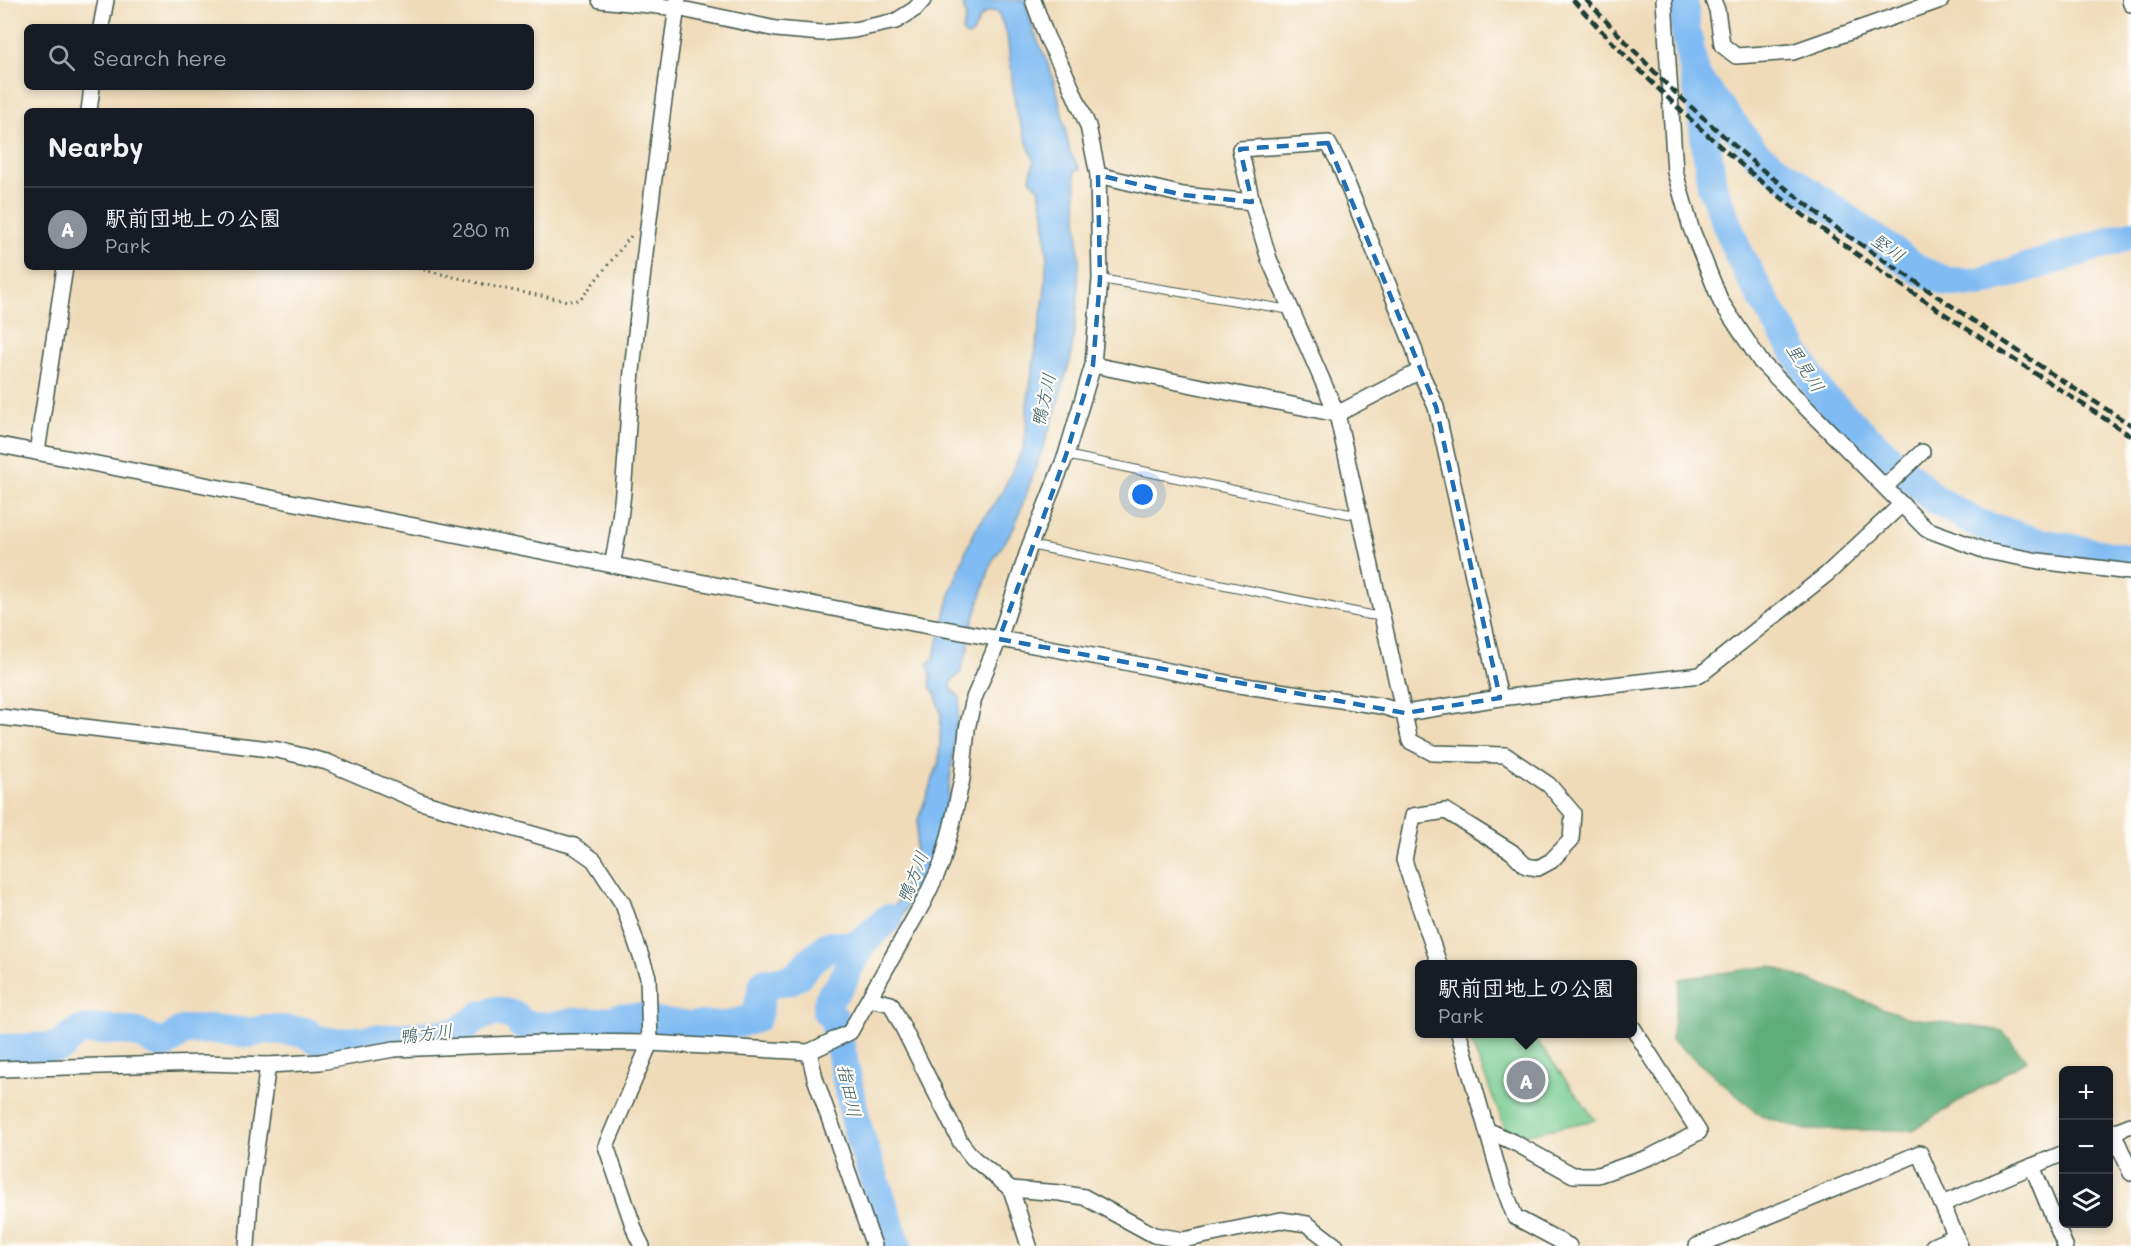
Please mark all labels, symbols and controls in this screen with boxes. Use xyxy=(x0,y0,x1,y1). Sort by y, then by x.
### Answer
search box xyxy=(24,24,534,90)
icon: search xyxy=(45,41,78,74)
text: Search here xyxy=(93,43,227,72)
text: Nearby xyxy=(48,130,143,164)
text: 駅前団地上の公園 xyxy=(105,203,281,232)
text: A xyxy=(61,216,74,242)
text: 280 m xyxy=(452,216,510,242)
water label: 堅川 xyxy=(1867,227,1910,267)
text: Park xyxy=(105,232,150,258)
water label: 里見川 xyxy=(1781,338,1830,397)
water label: 鴨方川 xyxy=(1025,371,1061,429)
your location xyxy=(1128,480,1157,509)
water label: 鴨方川 xyxy=(891,847,933,906)
popup xyxy=(1415,960,1637,1038)
text: 駅前団地上の公園 xyxy=(1438,973,1614,1002)
text: Park xyxy=(1438,1002,1483,1028)
water label: 鴨方川 xyxy=(398,1018,454,1048)
pin: A xyxy=(1506,1058,1546,1102)
water label: 指田川 xyxy=(833,1062,867,1120)
map controls xyxy=(2059,1066,2113,1228)
button: + xyxy=(2059,1066,2113,1120)
button: − xyxy=(2059,1120,2113,1174)
button: layers xyxy=(2059,1174,2113,1228)

